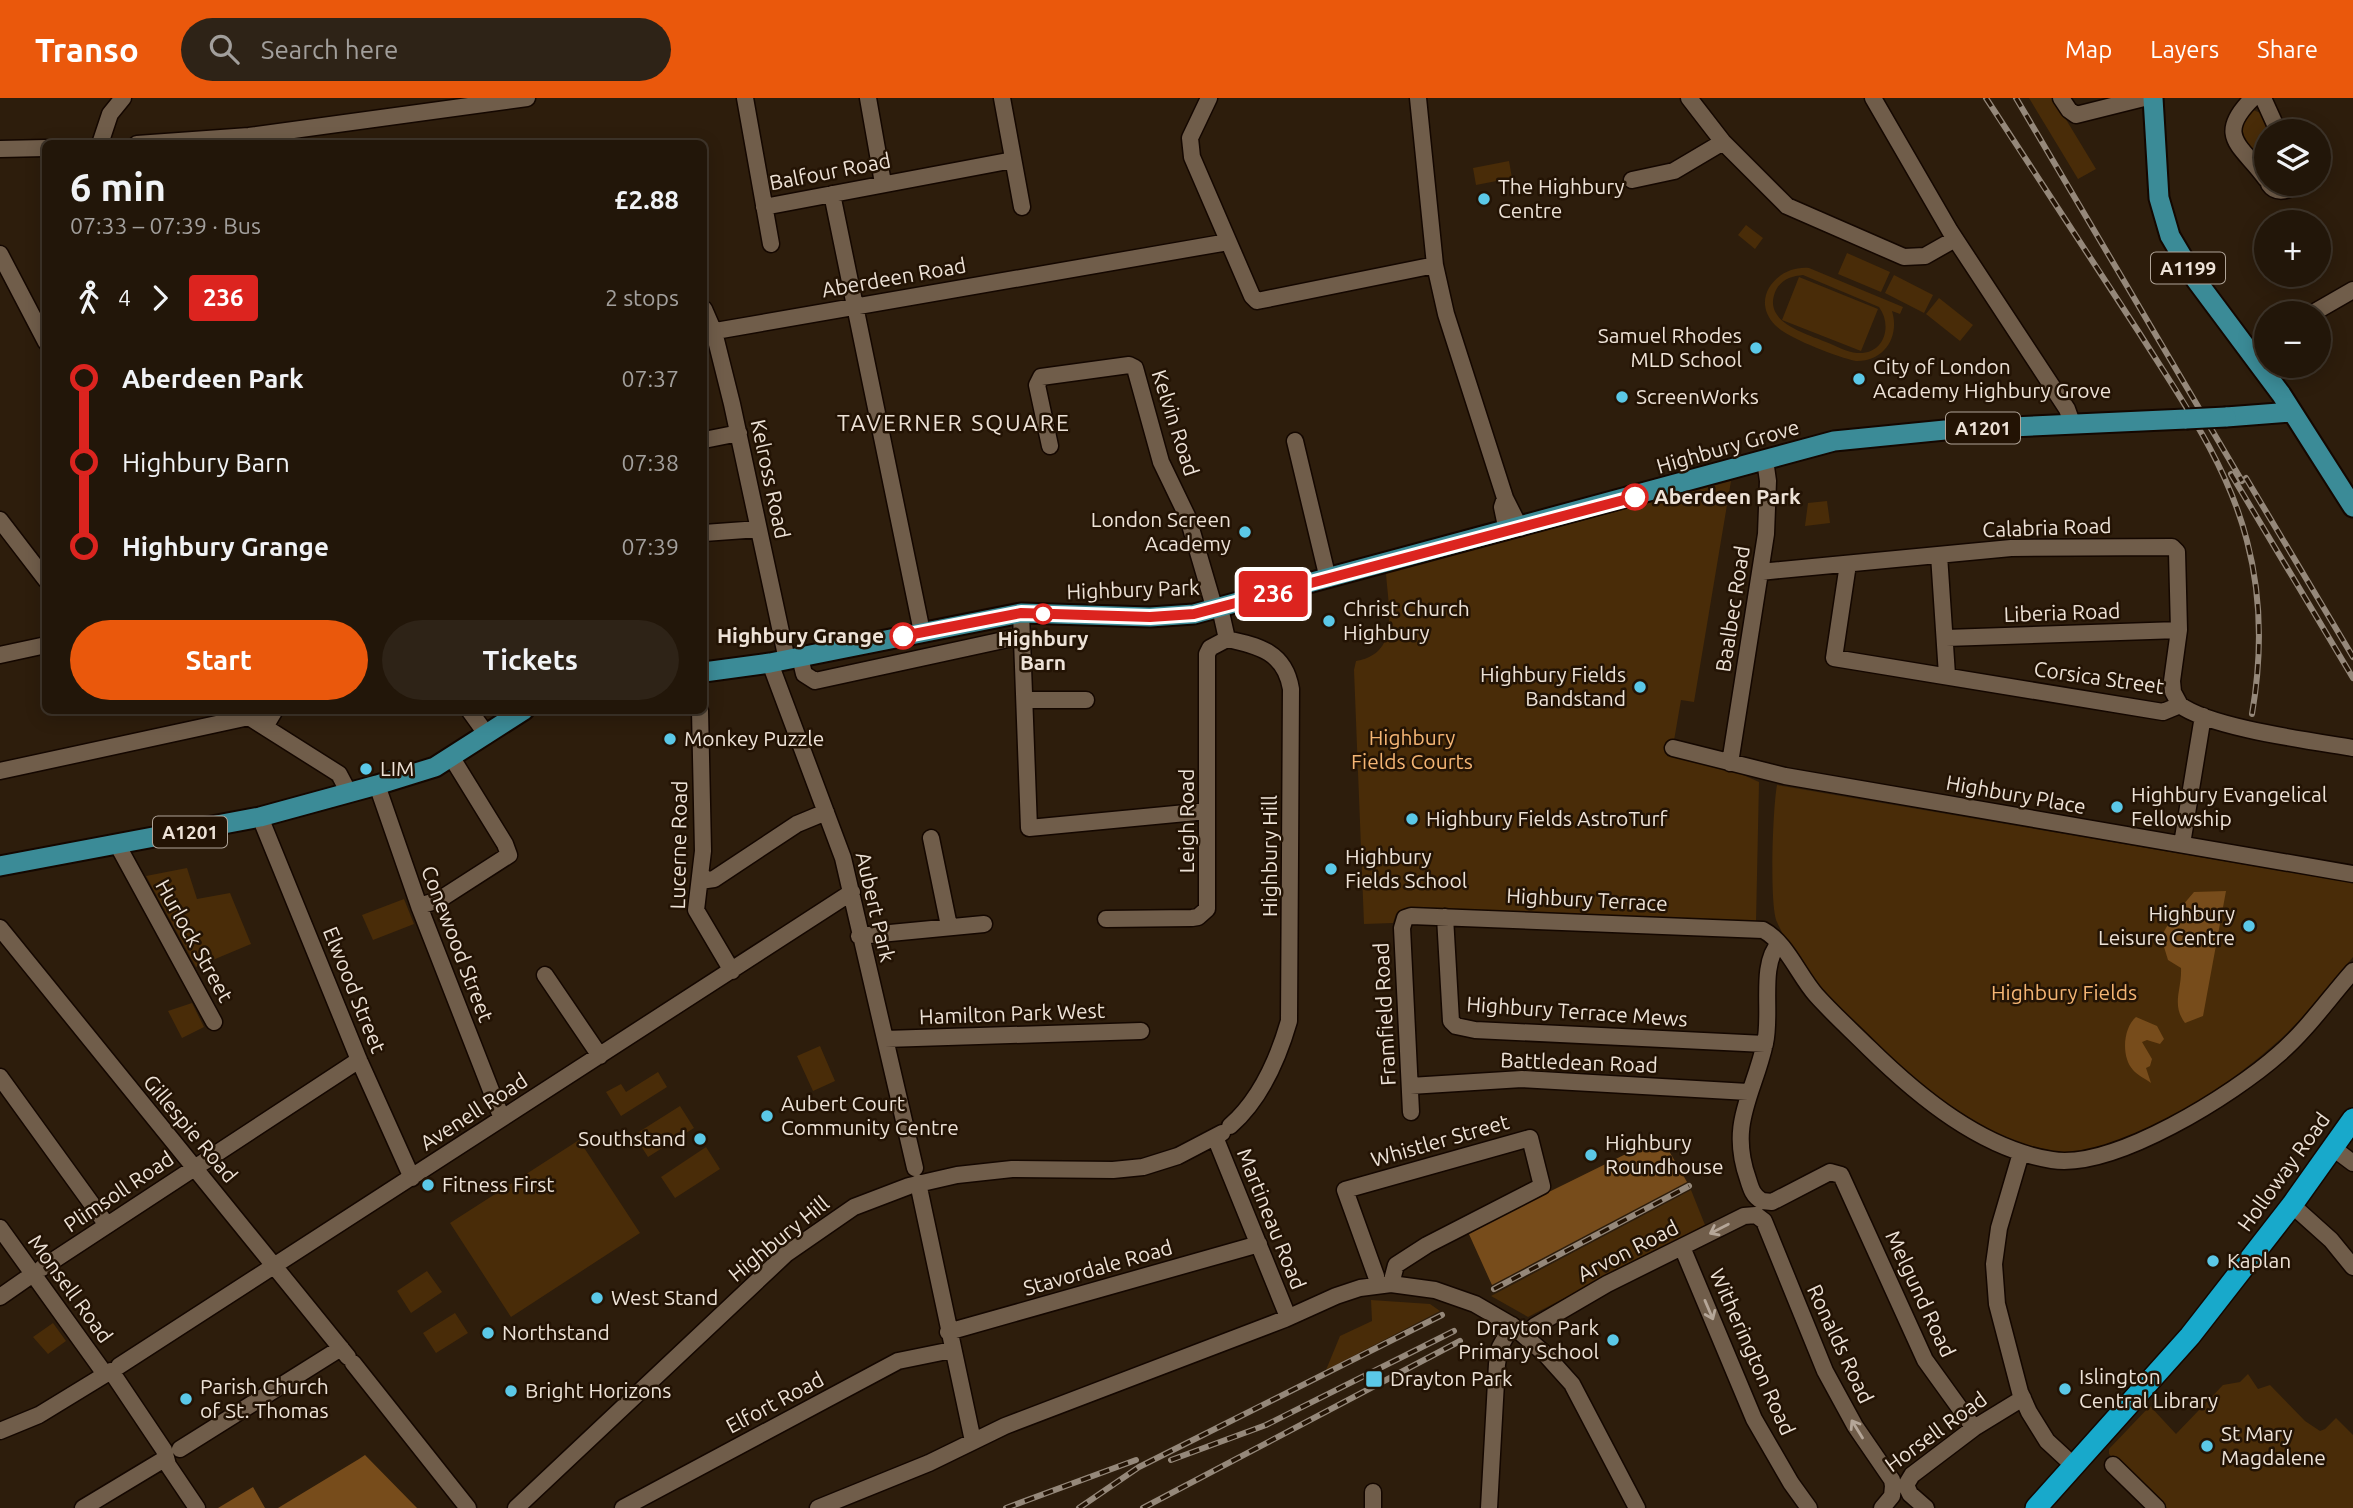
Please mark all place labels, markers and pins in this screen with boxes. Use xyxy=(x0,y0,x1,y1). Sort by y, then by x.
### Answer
place label: The Highbury Centre xyxy=(1498,174,1625,222)
marker: The Highbury Centre xyxy=(1476,191,1492,207)
place label: Samuel Rhodes MLD School xyxy=(1598,323,1742,371)
marker: Samuel Rhodes MLD School xyxy=(1748,340,1764,356)
place label: City of London Academy Highbury Grove xyxy=(1873,354,2111,402)
marker: City of London Academy Highbury Grove xyxy=(1851,371,1867,387)
place label: ScreenWorks xyxy=(1636,384,1759,408)
marker: ScreenWorks xyxy=(1614,389,1630,405)
marker: Aberdeen Park xyxy=(1622,484,1648,510)
place label: Aberdeen Park xyxy=(1654,484,1801,508)
place label: London Screen Academy xyxy=(1091,507,1231,555)
marker: London Screen Academy xyxy=(1237,524,1253,540)
place label: Christ Church Highbury xyxy=(1343,596,1470,644)
marker: Highbury Barn xyxy=(1033,604,1053,624)
marker: Christ Church Highbury xyxy=(1321,613,1337,629)
place label: Highbury Grange xyxy=(717,623,884,647)
marker: Highbury Grange xyxy=(890,623,916,649)
place label: Highbury Barn xyxy=(998,626,1088,674)
place label: Highbury Fields Bandstand xyxy=(1480,662,1626,710)
marker: Highbury Fields Bandstand xyxy=(1632,679,1648,695)
place label: Monkey Puzzle xyxy=(684,726,824,750)
marker: Monkey Puzzle xyxy=(662,731,678,747)
place label: LIM xyxy=(380,756,414,780)
marker: LIM xyxy=(358,761,374,777)
place label: Highbury Evangelical Fellowship xyxy=(2131,782,2327,830)
marker: Highbury Evangelical Fellowship xyxy=(2109,799,2125,815)
place label: Highbury Fields AstroTurf xyxy=(1426,806,1668,830)
marker: Highbury Fields AstroTurf xyxy=(1404,811,1420,827)
place label: Highbury Fields School xyxy=(1345,844,1467,892)
marker: Highbury Fields School xyxy=(1323,861,1339,877)
place label: Highbury Leisure Centre xyxy=(2098,901,2235,949)
marker: Highbury Leisure Centre xyxy=(2241,918,2257,934)
place label: Aubert Court Community Centre xyxy=(781,1091,959,1139)
marker: Aubert Court Community Centre xyxy=(759,1108,775,1124)
place label: Southstand xyxy=(578,1126,686,1150)
place label: Highbury Roundhouse xyxy=(1605,1130,1724,1178)
marker: Southstand xyxy=(692,1131,708,1147)
marker: Highbury Roundhouse xyxy=(1583,1147,1599,1163)
place label: Fitness First xyxy=(442,1172,555,1196)
marker: Fitness First xyxy=(420,1177,436,1193)
place label: Kaplan xyxy=(2227,1248,2291,1272)
marker: Kaplan xyxy=(2205,1253,2221,1269)
place label: West Stand xyxy=(611,1285,718,1309)
marker: West Stand xyxy=(589,1290,605,1306)
place label: Drayton Park Primary School xyxy=(1458,1315,1599,1363)
place label: Northstand xyxy=(502,1320,610,1344)
marker: Northstand xyxy=(480,1325,496,1341)
marker: Drayton Park Primary School xyxy=(1605,1332,1621,1348)
place label: Islington Central Library xyxy=(2079,1364,2218,1412)
place label: Drayton Park xyxy=(1390,1366,1513,1390)
marker: Drayton Park xyxy=(1364,1369,1384,1389)
place label: Parish Church of St. Thomas xyxy=(200,1374,329,1422)
place label: Bright Horizons xyxy=(525,1378,671,1402)
marker: Islington Central Library xyxy=(2057,1381,2073,1397)
marker: Bright Horizons xyxy=(503,1383,519,1399)
marker: Parish Church of St. Thomas xyxy=(178,1391,194,1407)
place label: St Mary Magdalene xyxy=(2221,1421,2326,1469)
marker: St Mary Magdalene xyxy=(2199,1438,2215,1454)

